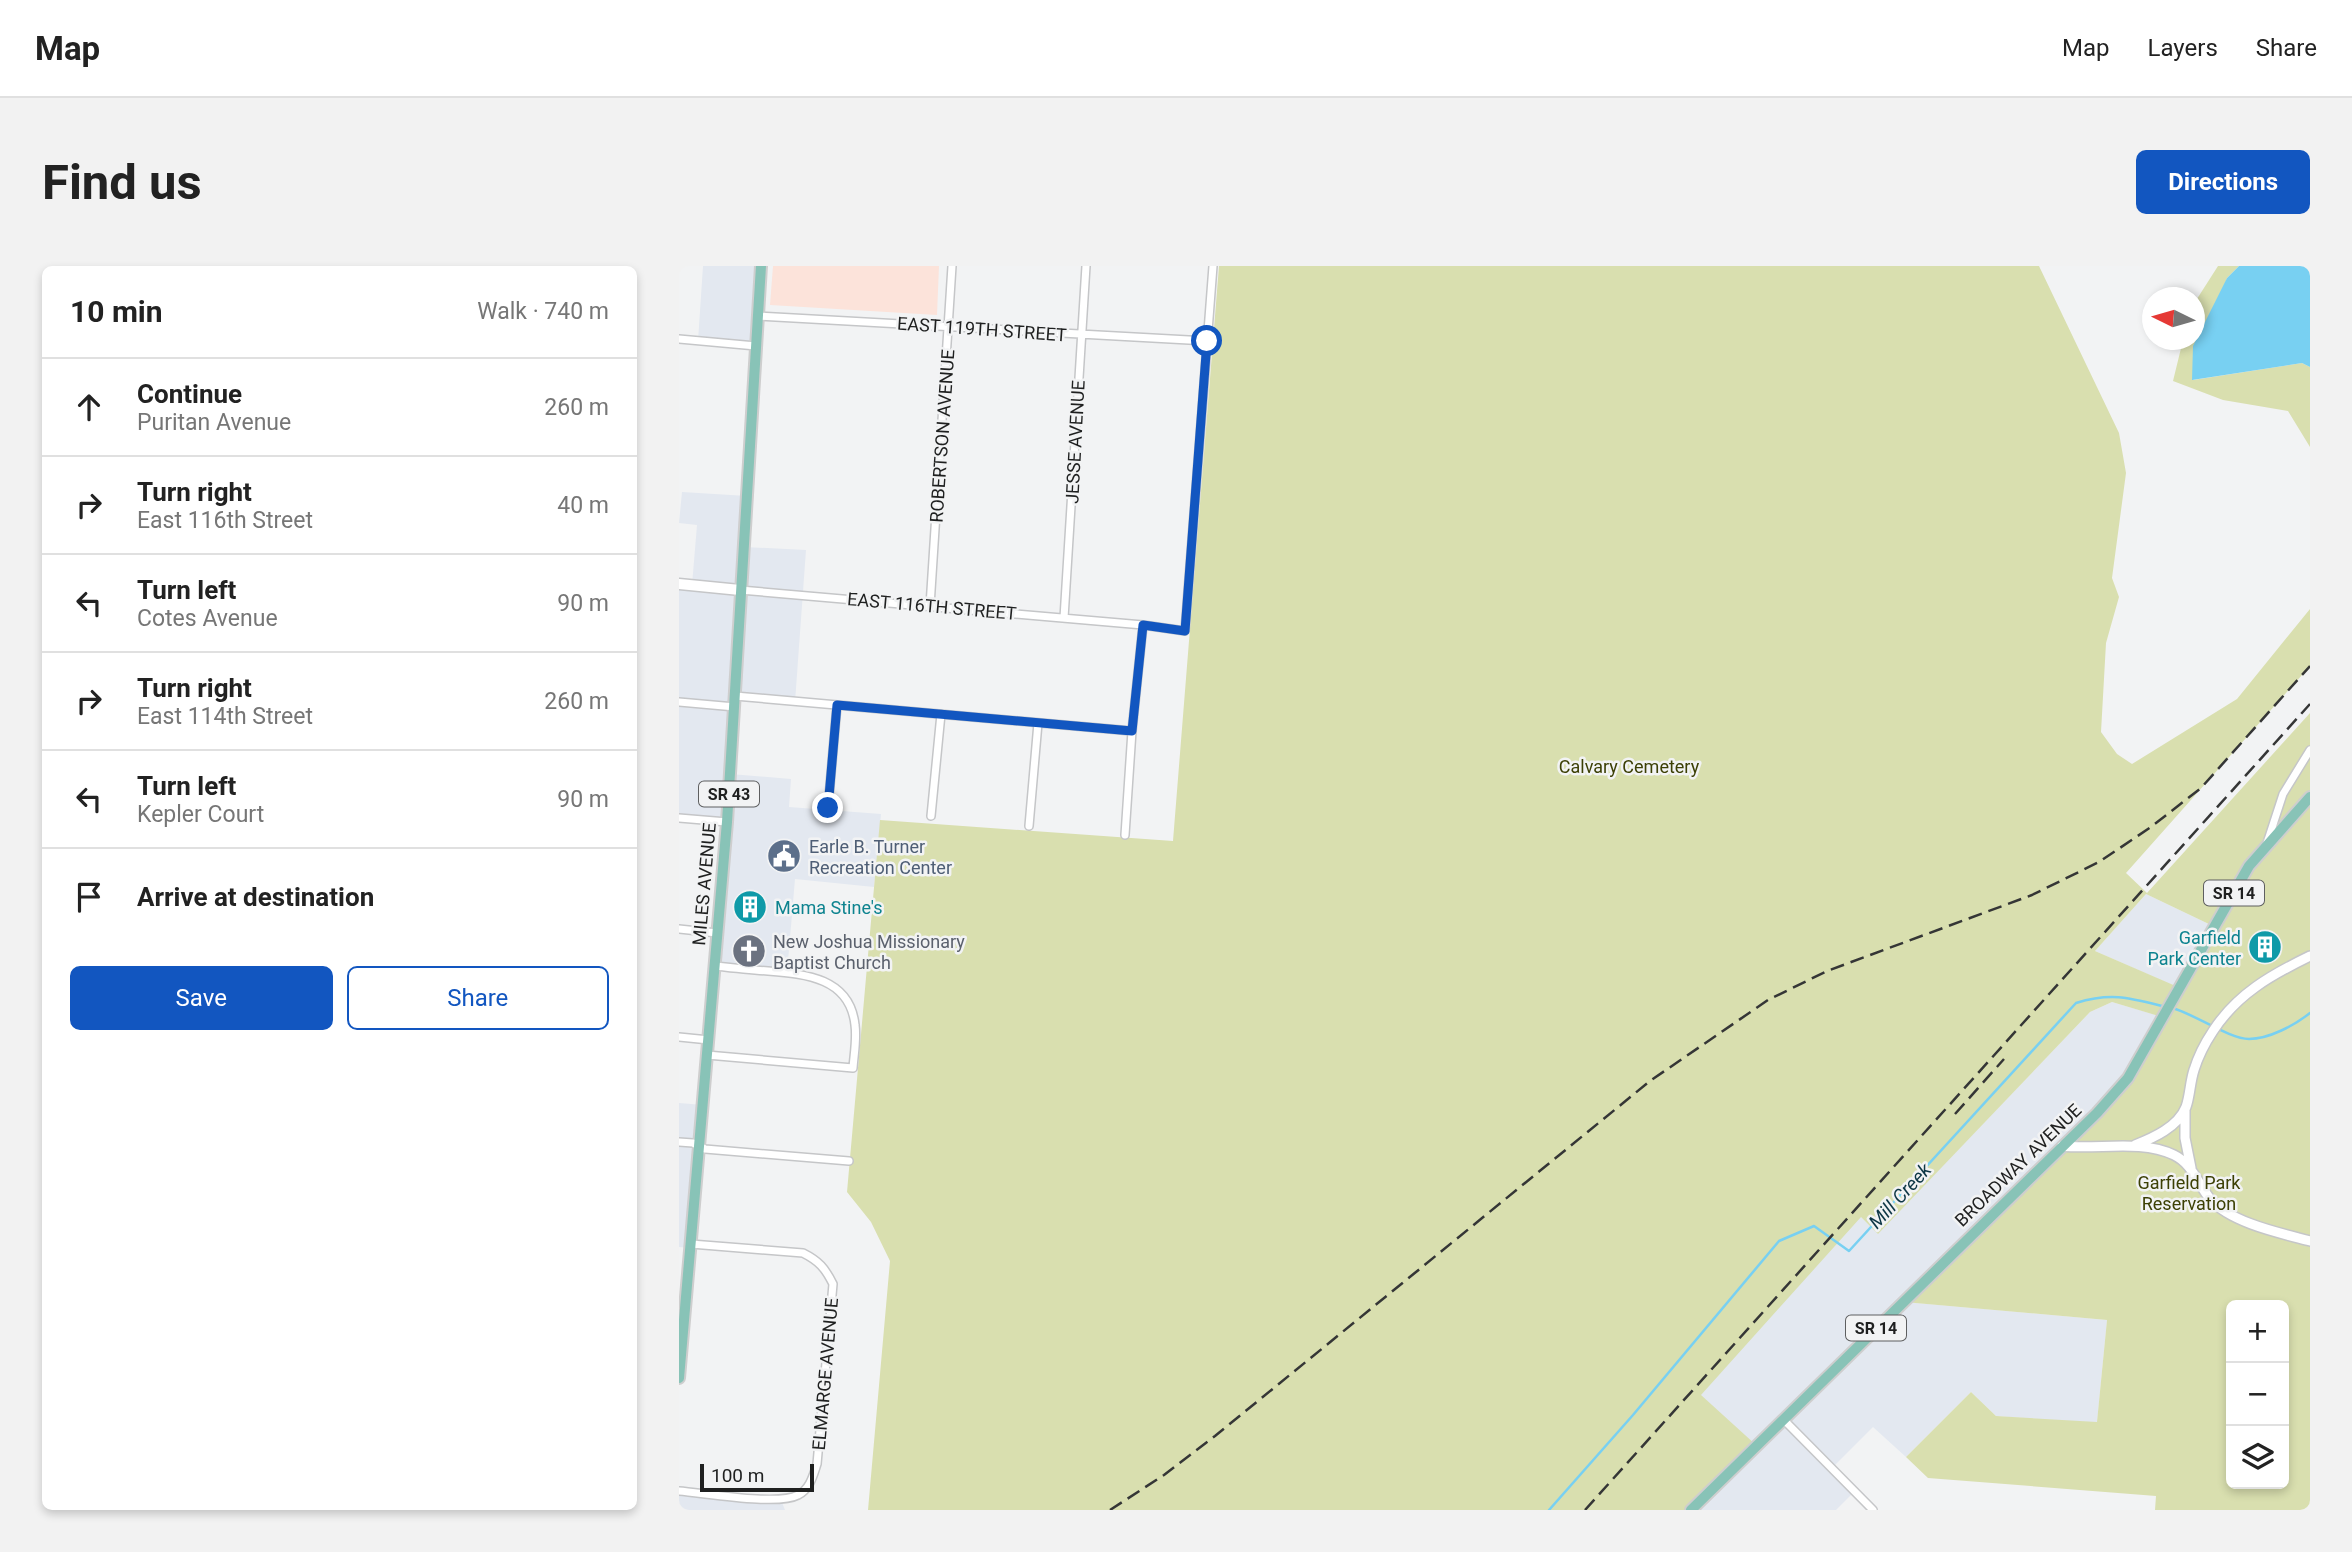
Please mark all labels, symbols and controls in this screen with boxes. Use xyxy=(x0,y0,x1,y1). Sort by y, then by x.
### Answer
text: Map xyxy=(35,29,100,68)
text: Map xyxy=(2062,34,2110,62)
text: Layers xyxy=(2148,34,2218,62)
text: Share xyxy=(2256,34,2317,62)
button: Directions xyxy=(2136,150,2310,214)
text: Find us xyxy=(42,154,202,211)
north arrow xyxy=(2142,287,2205,350)
text: 10 min xyxy=(70,294,163,329)
text: Walk · 740 m xyxy=(477,298,609,325)
street label: EAST 119TH STREET xyxy=(897,313,1068,345)
route start xyxy=(1191,325,1222,356)
street label: ROBERTSON AVENUE xyxy=(925,349,959,523)
text: Continue xyxy=(137,379,242,409)
street label: JESSE AVENUE xyxy=(1061,380,1089,504)
icon: ahead xyxy=(70,388,108,426)
text: 260 m xyxy=(544,394,609,421)
text: Puritan Avenue xyxy=(137,409,291,436)
text: Turn right xyxy=(137,477,252,507)
icon: right xyxy=(70,486,108,524)
text: 40 m xyxy=(557,492,609,519)
text: East 116th Street xyxy=(137,507,313,534)
text: Turn left xyxy=(137,575,236,605)
icon: left xyxy=(70,584,108,622)
street label: EAST 116TH STREET xyxy=(847,588,1018,624)
text: 90 m xyxy=(557,590,609,617)
text: Cotes Avenue xyxy=(137,605,278,632)
text: Turn right xyxy=(137,673,252,703)
icon: right xyxy=(70,682,108,720)
text: 260 m xyxy=(544,688,609,715)
text: East 114th Street xyxy=(137,703,313,730)
park label: Calvary Cemetery xyxy=(1559,756,1700,777)
text: Turn left xyxy=(137,771,236,801)
icon: left xyxy=(70,780,108,818)
road number: SR 43 xyxy=(699,782,759,806)
text: 90 m xyxy=(557,786,609,813)
route end xyxy=(812,792,843,823)
text: Kepler Court xyxy=(137,801,264,828)
street label: MILES AVENUE xyxy=(688,822,720,946)
place label: Earle B. Turner Recreation Center xyxy=(809,836,952,878)
public building icon: Earle B. Turner Recreation Center xyxy=(765,837,803,875)
icon: arrive xyxy=(70,878,108,916)
road number: SR 14 xyxy=(2204,880,2264,906)
text: Arrive at destination xyxy=(137,882,374,912)
building icon: Mama Stine's xyxy=(731,888,769,926)
place label: Mama Stine's xyxy=(775,897,883,918)
place label: Garfield Park Center xyxy=(2148,927,2241,969)
building icon: Garfield Park Center xyxy=(2246,928,2284,966)
place label: New Joshua Missionary Baptist Church xyxy=(773,931,965,973)
church icon: New Joshua Missionary Baptist Church xyxy=(730,932,768,970)
button: Save xyxy=(70,966,333,1030)
button: Share xyxy=(347,966,609,1030)
street label: BROADWAY AVENUE xyxy=(1951,1099,2085,1231)
water label: Mill Creek xyxy=(1864,1158,1937,1234)
park label: Garfield Park Reservation xyxy=(2138,1172,2241,1214)
street label: ELMARGE AVENUE xyxy=(808,1297,842,1451)
map controls xyxy=(2226,1300,2289,1489)
button: + xyxy=(2226,1300,2289,1363)
road number: SR 14 xyxy=(1846,1316,1906,1340)
button: − xyxy=(2226,1363,2289,1426)
button: layers xyxy=(2226,1426,2289,1489)
scale bar xyxy=(700,1461,814,1493)
text: 100 m xyxy=(711,1464,764,1487)

